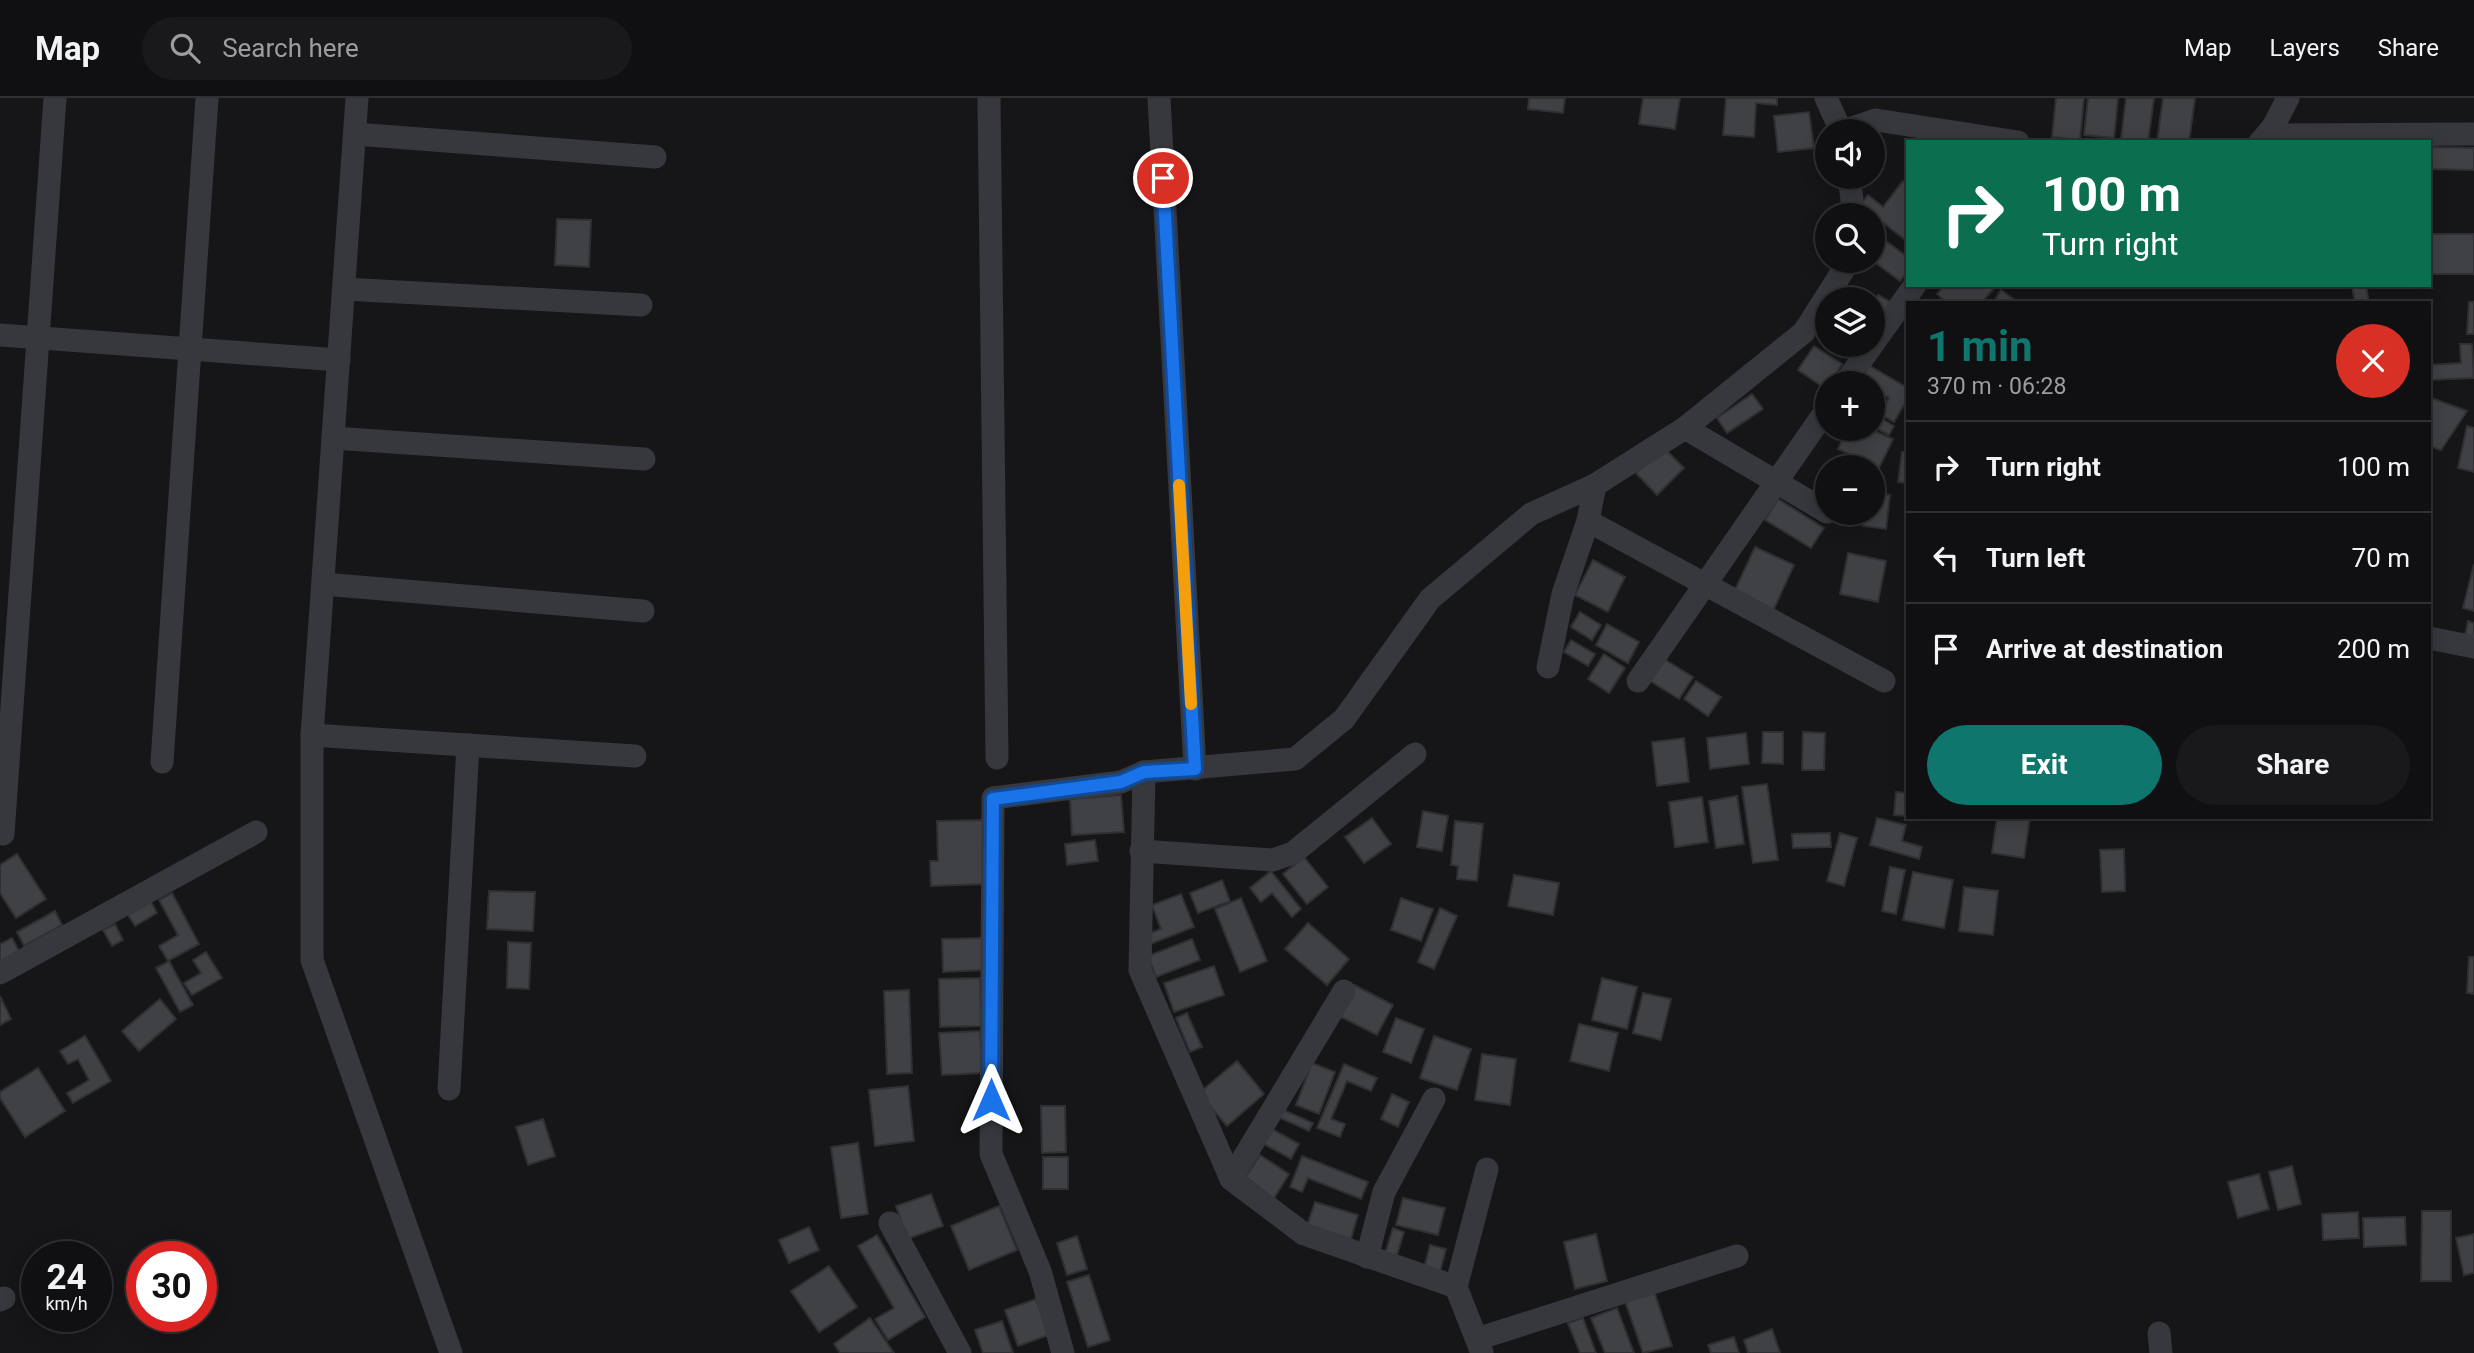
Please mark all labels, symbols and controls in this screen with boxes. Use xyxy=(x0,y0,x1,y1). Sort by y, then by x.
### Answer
search box xyxy=(142,17,632,80)
text: Map xyxy=(35,29,100,68)
icon: search xyxy=(166,29,204,67)
text: Search here xyxy=(222,33,359,63)
text: Map xyxy=(2184,34,2232,62)
text: Layers xyxy=(2270,34,2340,62)
text: Share xyxy=(2378,34,2439,62)
map controls xyxy=(1815,119,1885,525)
button: sound xyxy=(1815,119,1885,189)
pin xyxy=(1133,148,1193,208)
icon: arrive xyxy=(1144,159,1182,197)
text: 100 m xyxy=(2042,166,2181,223)
icon: right xyxy=(1927,168,2018,259)
button: search xyxy=(1815,203,1885,273)
text: Turn right xyxy=(2042,225,2178,263)
button: layers xyxy=(1815,287,1885,357)
text: 1 min xyxy=(1927,322,2033,371)
button: close xyxy=(2336,324,2410,398)
button: + xyxy=(1815,371,1885,441)
text: 370 m · 06:28 xyxy=(1927,373,2066,400)
icon: right xyxy=(1927,448,1965,486)
text: Turn right xyxy=(1986,452,2101,482)
text: 100 m xyxy=(2337,452,2410,482)
button: − xyxy=(1815,455,1885,525)
icon: left xyxy=(1927,539,1965,577)
text: Turn left xyxy=(1986,543,2085,573)
text: 70 m xyxy=(2352,543,2410,573)
icon: arrive xyxy=(1927,630,1965,668)
text: Arrive at destination xyxy=(1986,634,2223,664)
text: 200 m xyxy=(2337,634,2410,664)
button: Exit xyxy=(1927,725,2162,805)
button: Share xyxy=(2176,725,2410,805)
position arrow xyxy=(954,1063,1028,1137)
speed limit sign: 30 xyxy=(126,1241,217,1332)
text: 24 xyxy=(46,1257,87,1298)
text: km/h xyxy=(45,1293,88,1314)

